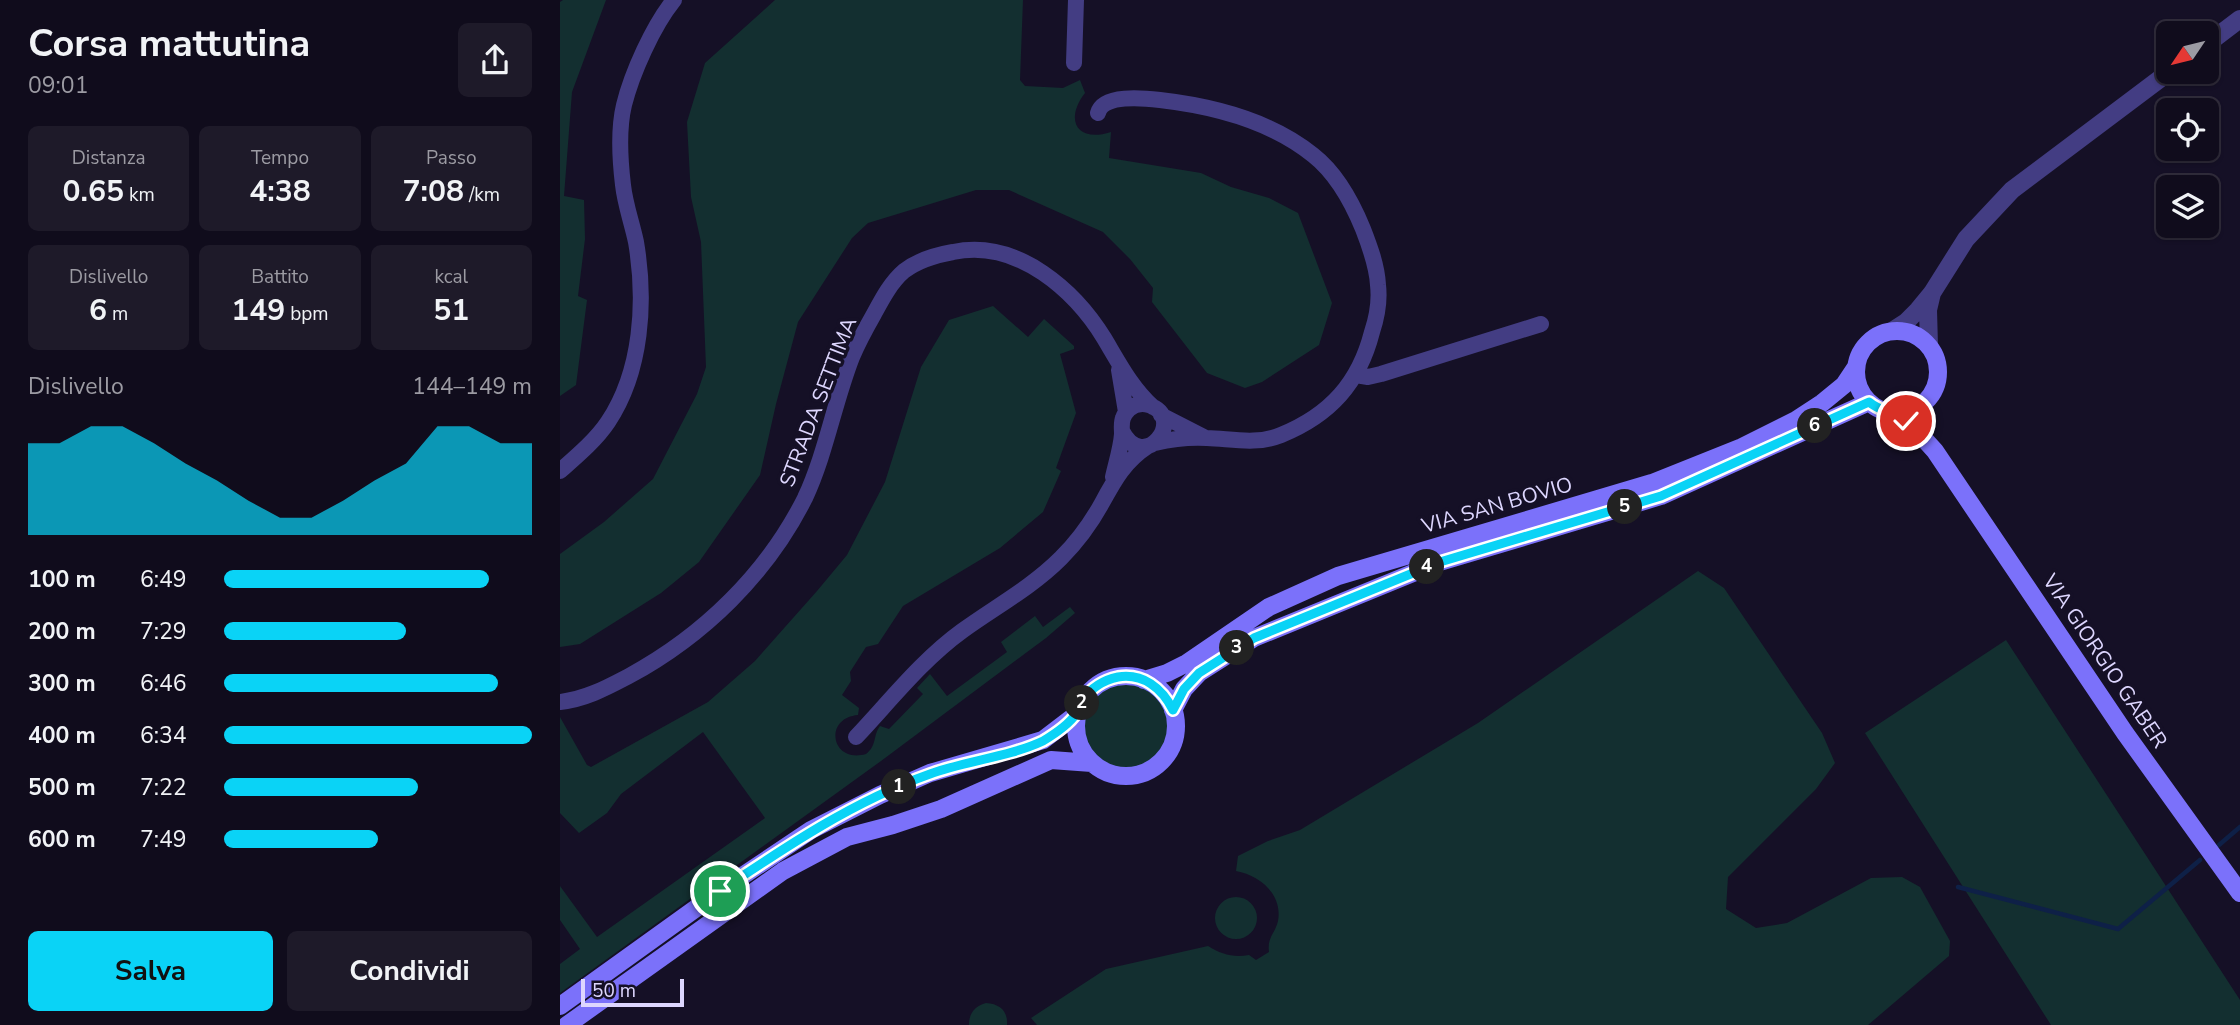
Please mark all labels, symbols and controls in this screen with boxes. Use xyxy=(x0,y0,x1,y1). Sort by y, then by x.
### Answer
text: Corsa mattutina xyxy=(28,18,310,69)
north arrow xyxy=(2156,21,2219,84)
map controls xyxy=(2156,21,2219,238)
button: share xyxy=(458,23,532,97)
text: 09:01 xyxy=(28,70,88,101)
button: locate xyxy=(2156,98,2219,161)
text: Distanza xyxy=(72,145,146,171)
text: Tempo xyxy=(251,145,309,171)
text: Passo xyxy=(426,145,477,171)
text: 0.65 xyxy=(63,171,124,212)
text: 4:38 xyxy=(249,171,311,212)
text: 7:08 xyxy=(403,171,464,212)
button: layers xyxy=(2156,175,2219,238)
text: km xyxy=(124,182,155,208)
text: /km xyxy=(464,182,500,208)
text: Dislivello xyxy=(69,264,148,290)
text: Battito xyxy=(251,264,309,290)
text: kcal xyxy=(434,264,468,290)
text: 6 xyxy=(89,290,107,331)
text: 149 xyxy=(231,290,285,331)
text: 51 xyxy=(433,290,469,331)
text: m xyxy=(107,301,128,327)
text: bpm xyxy=(285,301,329,327)
street label: STRADA SETTIMA xyxy=(773,313,863,491)
text: Dislivello xyxy=(28,371,124,402)
text: 144–149 m xyxy=(412,371,532,402)
pin xyxy=(1876,391,1936,451)
icon: check xyxy=(1887,402,1925,440)
pin: 6 xyxy=(1798,408,1832,444)
text: 6 xyxy=(1809,412,1820,438)
street label: VIA SAN BOVIO xyxy=(1417,470,1576,540)
pin: 5 xyxy=(1608,490,1642,524)
text: 5 xyxy=(1619,493,1630,519)
pin: 4 xyxy=(1410,550,1444,584)
text: 4 xyxy=(1421,553,1432,579)
text: 100 m xyxy=(28,564,96,595)
text: 6:49 xyxy=(140,564,187,595)
street label: VIA GIORGIO GABER xyxy=(2036,568,2174,754)
text: 200 m xyxy=(28,616,96,647)
text: 7:29 xyxy=(140,616,187,647)
pin: 3 xyxy=(1220,630,1254,666)
text: 3 xyxy=(1231,634,1242,660)
text: 300 m xyxy=(28,668,96,699)
text: 6:46 xyxy=(140,668,187,699)
pin: 2 xyxy=(1064,686,1100,720)
text: 2 xyxy=(1076,689,1087,715)
text: 400 m xyxy=(28,720,96,751)
text: 6:34 xyxy=(140,720,187,751)
pin: 1 xyxy=(882,770,916,804)
text: 500 m xyxy=(28,772,96,803)
text: 7:22 xyxy=(140,772,187,803)
text: 1 xyxy=(893,773,904,799)
text: 600 m xyxy=(28,824,96,855)
text: 7:49 xyxy=(140,824,187,855)
pin xyxy=(690,861,750,921)
icon: arrive xyxy=(701,872,739,910)
button: Salva xyxy=(28,931,273,1011)
button: Condividi xyxy=(287,931,532,1011)
scale bar xyxy=(581,976,684,1008)
text: 50 m xyxy=(592,978,636,1004)

